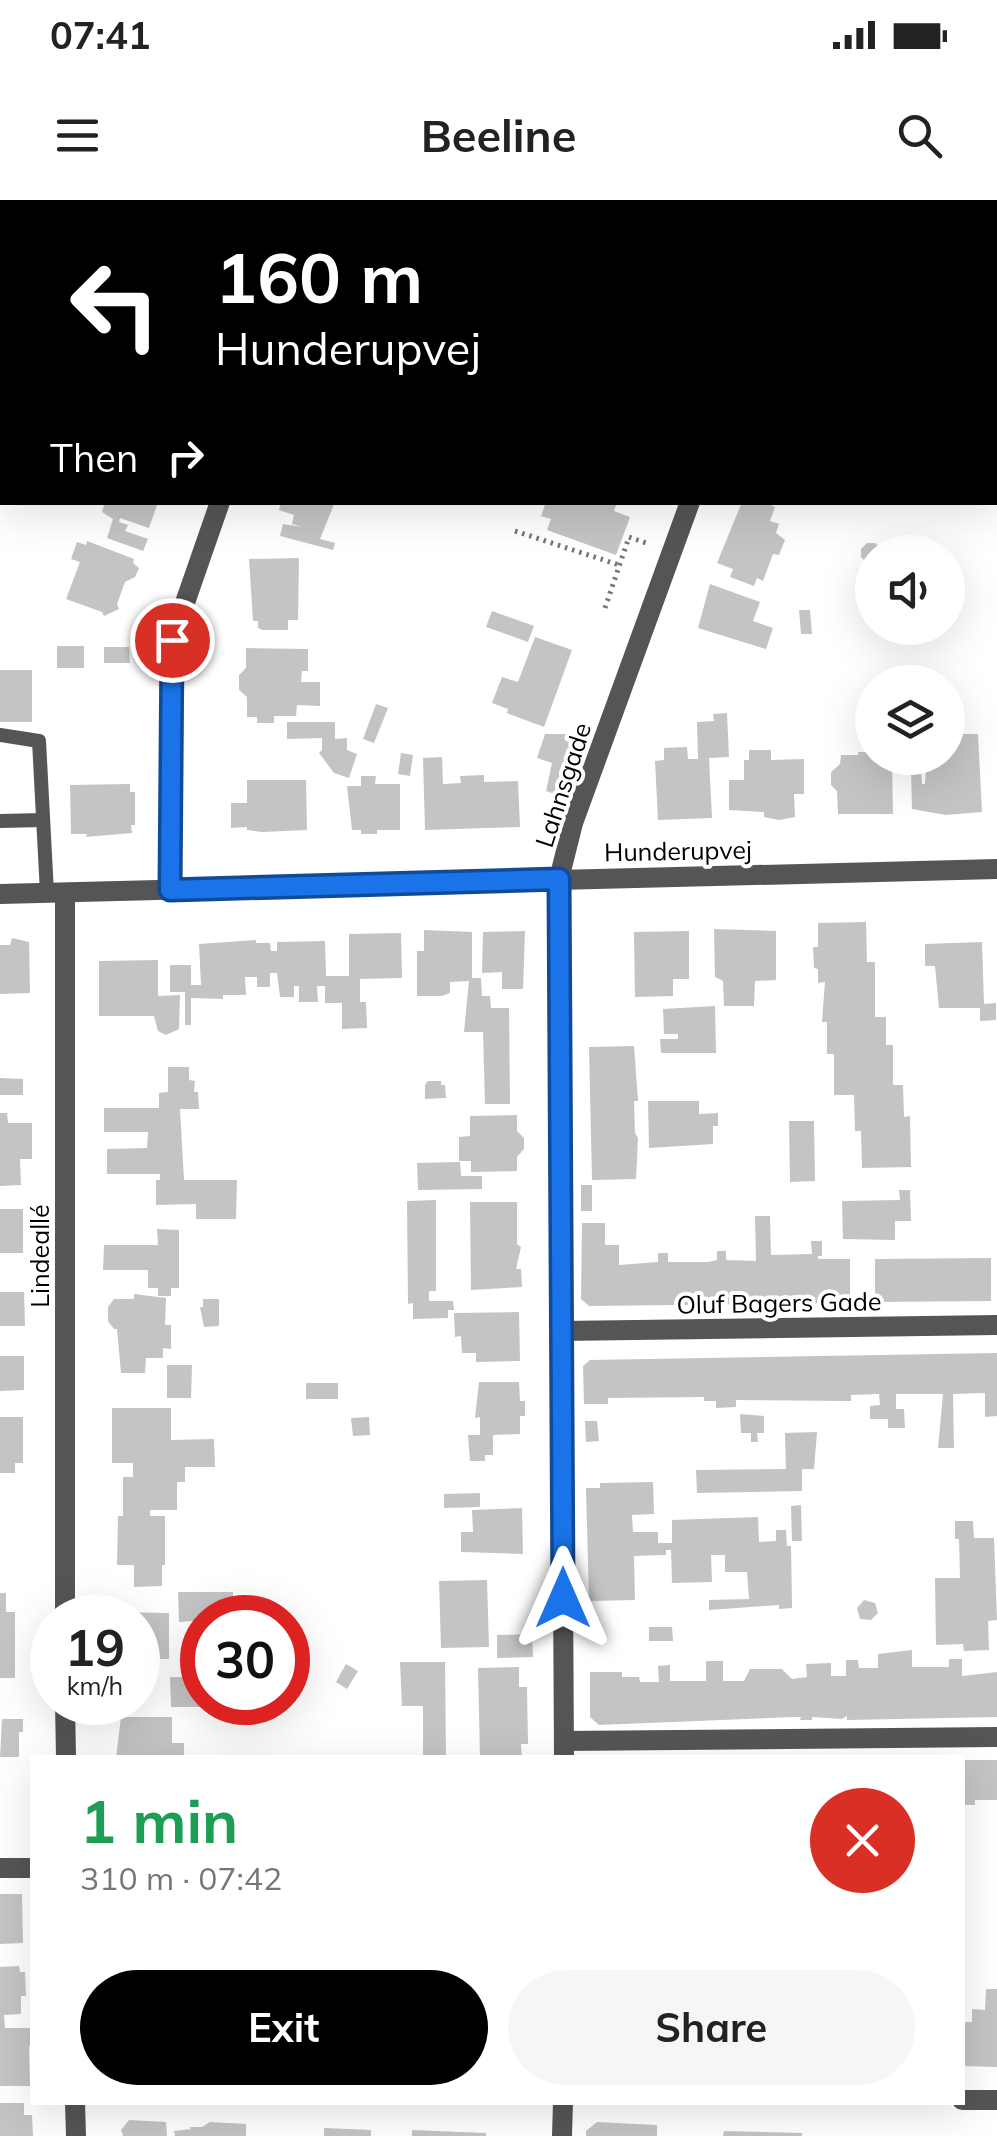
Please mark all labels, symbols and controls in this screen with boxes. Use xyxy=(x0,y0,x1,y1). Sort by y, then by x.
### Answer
text: 07:41 xyxy=(50,11,151,59)
text: Beeline xyxy=(421,107,576,163)
icon: menu xyxy=(50,108,105,163)
icon: search xyxy=(892,108,947,163)
text: 160 m xyxy=(215,233,423,321)
icon: left xyxy=(50,240,180,370)
text: Hunderupvej xyxy=(215,320,481,376)
icon: right xyxy=(158,430,213,485)
text: Then xyxy=(50,434,138,482)
map controls xyxy=(855,535,965,775)
button: sound xyxy=(855,535,965,645)
pin xyxy=(130,598,215,683)
icon: arrive xyxy=(145,613,200,668)
button: layers xyxy=(855,665,965,775)
street label: Lahnsgade xyxy=(528,719,597,851)
street label: Hunderupvej xyxy=(604,834,752,867)
street label: Lindeallé xyxy=(24,1204,55,1308)
street label: Oluf Bagers Gade xyxy=(676,1285,882,1320)
position arrow xyxy=(511,1546,615,1650)
speed limit sign: 30 xyxy=(180,1595,310,1725)
text: 19 xyxy=(65,1616,125,1679)
text: km/h xyxy=(67,1670,123,1701)
text: 1 min xyxy=(80,1783,238,1858)
button: close xyxy=(810,1788,915,1893)
text: 310 m · 07:42 xyxy=(80,1858,282,1898)
button: Exit xyxy=(80,1970,488,2085)
button: Share xyxy=(508,1970,915,2085)

